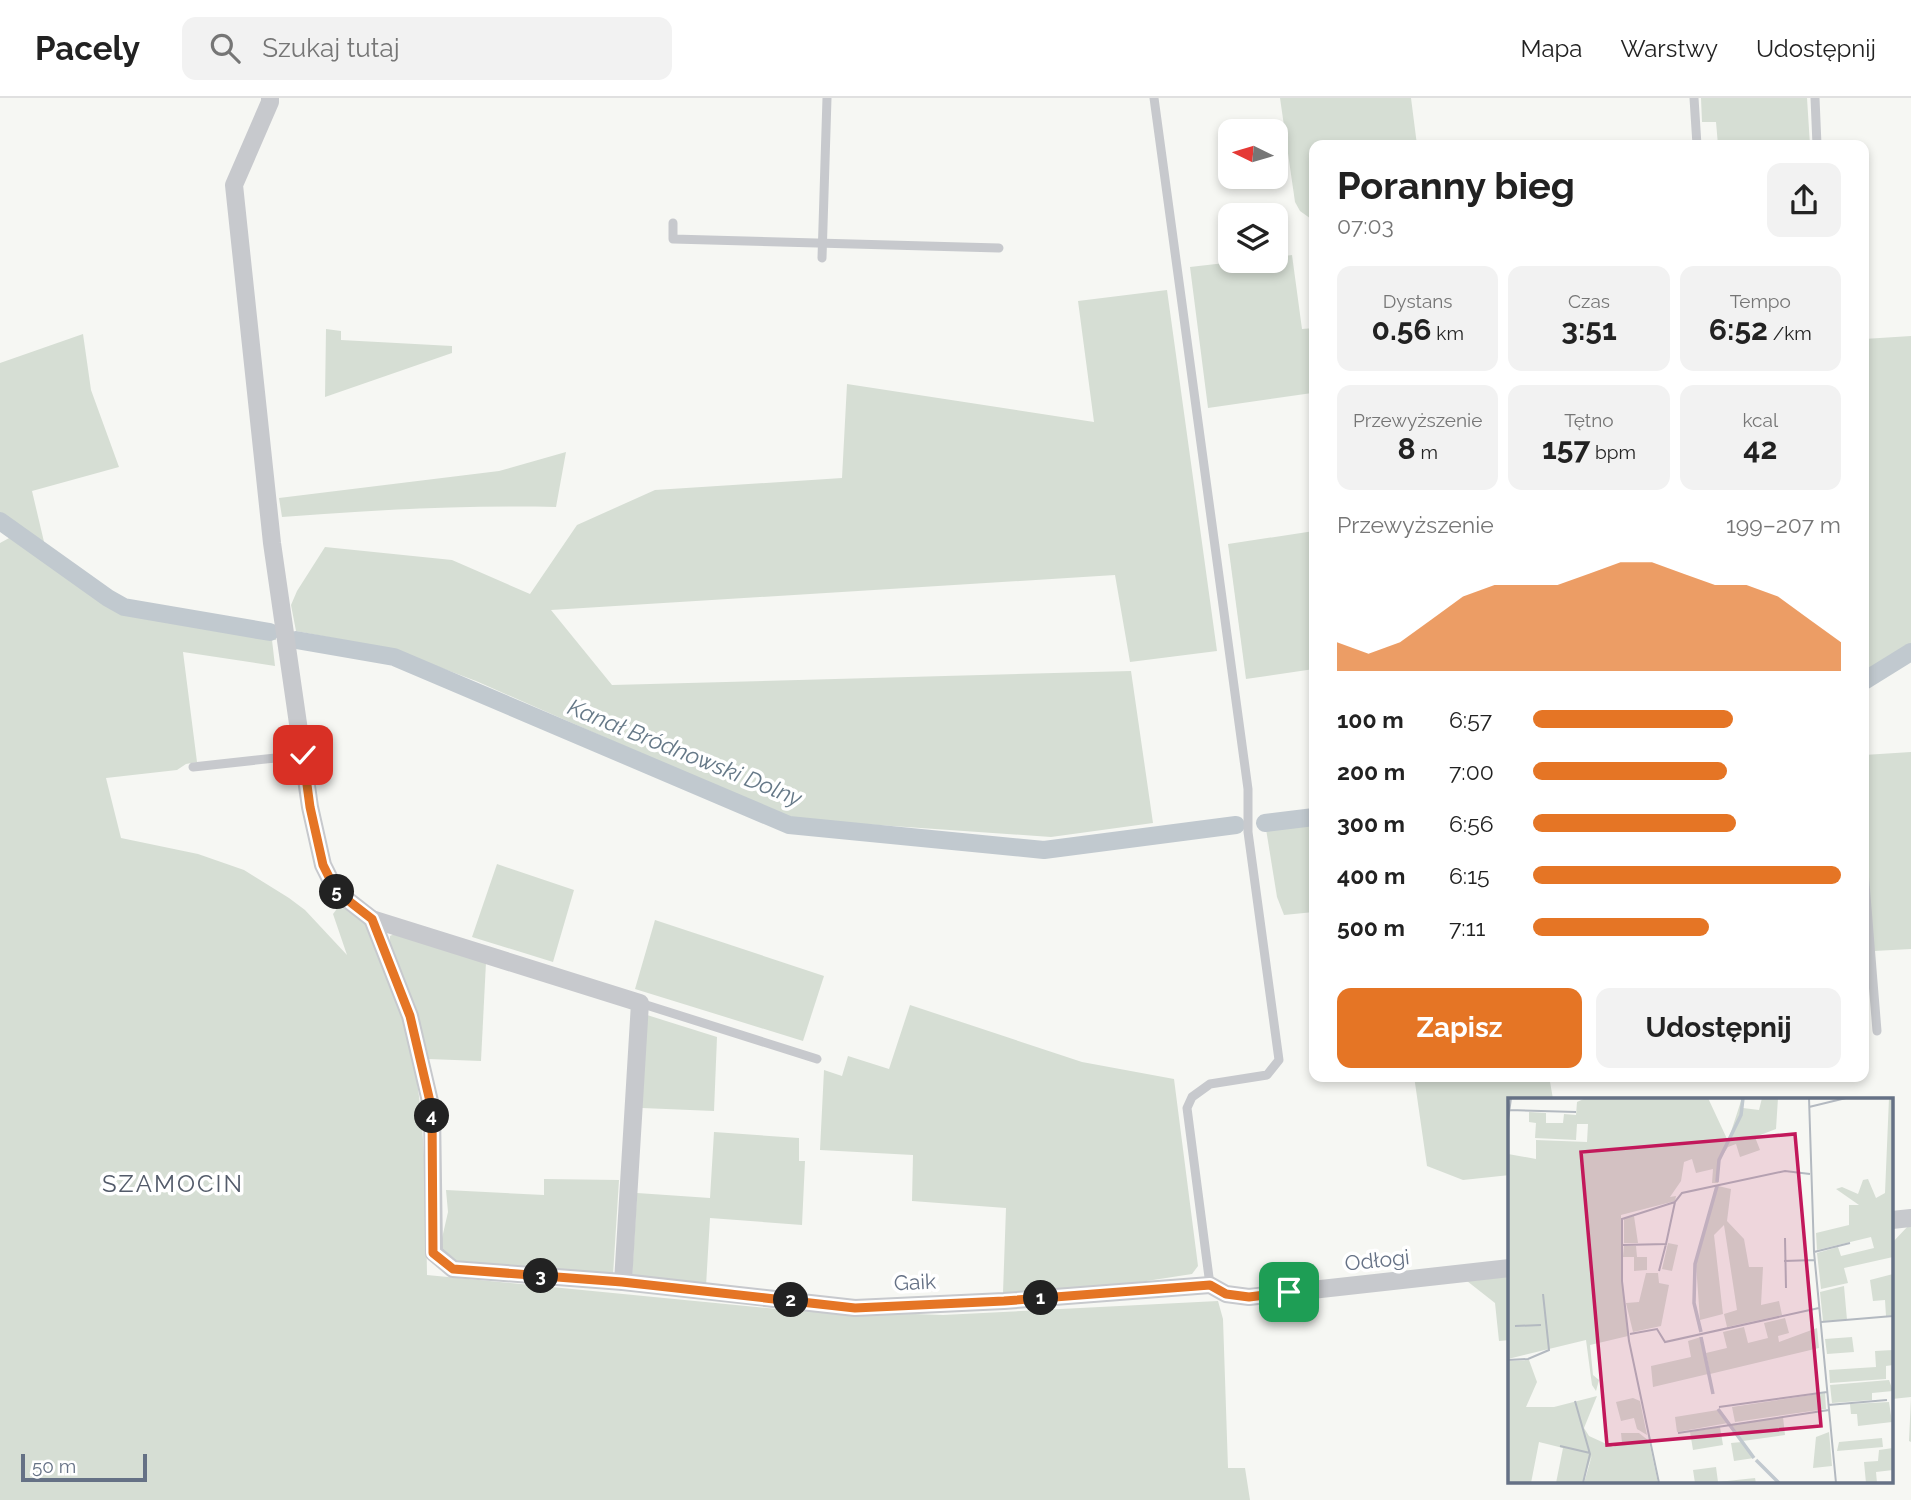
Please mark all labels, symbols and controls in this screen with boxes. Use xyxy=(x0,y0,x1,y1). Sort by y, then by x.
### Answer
search box xyxy=(182,17,672,80)
text: Pacely xyxy=(35,29,140,68)
icon: search xyxy=(206,29,244,67)
text: Szukaj tutaj xyxy=(262,33,400,63)
text: Mapa xyxy=(1521,34,1582,63)
text: Warstwy xyxy=(1620,34,1718,63)
text: Udostępnij xyxy=(1756,34,1876,63)
north arrow xyxy=(1218,119,1288,189)
map controls xyxy=(1218,119,1288,273)
text: Poranny bieg xyxy=(1337,163,1575,208)
button: share xyxy=(1767,163,1841,237)
button: layers xyxy=(1218,203,1288,273)
text: 07:03 xyxy=(1337,212,1394,239)
text: Dystans xyxy=(1383,290,1453,312)
text: Czas xyxy=(1568,290,1610,312)
text: Tempo xyxy=(1730,290,1791,312)
text: 0.56 xyxy=(1371,312,1431,347)
text: 3:51 xyxy=(1561,312,1617,347)
text: 6:52 xyxy=(1709,312,1768,347)
text: km xyxy=(1431,322,1464,344)
text: /km xyxy=(1768,322,1812,344)
text: Przewyższenie xyxy=(1353,409,1482,431)
text: Tętno xyxy=(1564,409,1614,431)
text: kcal xyxy=(1743,409,1778,431)
text: 8 xyxy=(1397,431,1416,466)
text: 157 xyxy=(1542,431,1590,466)
text: 42 xyxy=(1743,431,1777,466)
text: m xyxy=(1416,441,1438,463)
text: bpm xyxy=(1590,441,1636,463)
text: Przewyższenie xyxy=(1337,511,1494,538)
text: 199–207 m xyxy=(1726,511,1841,538)
water label: Kanał Bródnowski Dolny xyxy=(564,693,807,812)
text: 100 m xyxy=(1337,706,1404,733)
text: 6:57 xyxy=(1449,706,1492,733)
pin xyxy=(273,725,333,785)
icon: check xyxy=(284,736,322,774)
text: 200 m xyxy=(1337,758,1405,785)
text: 7:00 xyxy=(1449,758,1494,785)
text: 300 m xyxy=(1337,810,1405,837)
text: 6:56 xyxy=(1449,810,1494,837)
text: 400 m xyxy=(1337,862,1405,889)
text: 6:15 xyxy=(1449,862,1490,889)
pin: 5 xyxy=(320,874,354,910)
text: 5 xyxy=(331,880,342,902)
text: 500 m xyxy=(1337,914,1405,941)
text: 7:11 xyxy=(1449,914,1485,941)
button: Zapisz xyxy=(1337,988,1582,1068)
button: Udostępnij xyxy=(1596,988,1841,1068)
pin: 4 xyxy=(414,1098,450,1134)
inset map xyxy=(1508,1098,1894,1482)
text: 4 xyxy=(426,1104,437,1126)
district label: SZAMOCIN xyxy=(102,1169,244,1198)
street label: Odłogi xyxy=(1343,1244,1411,1276)
pin: 3 xyxy=(524,1258,558,1294)
pin xyxy=(1259,1262,1319,1322)
text: 3 xyxy=(535,1264,546,1286)
street label: Gaik xyxy=(893,1268,937,1296)
icon: arrive xyxy=(1270,1273,1308,1311)
pin: 1 xyxy=(1024,1280,1058,1316)
pin: 2 xyxy=(774,1282,808,1318)
text: 1 xyxy=(1036,1286,1045,1308)
text: 2 xyxy=(785,1288,796,1310)
scale bar xyxy=(21,1451,147,1483)
text: 50 m xyxy=(32,1455,76,1477)

